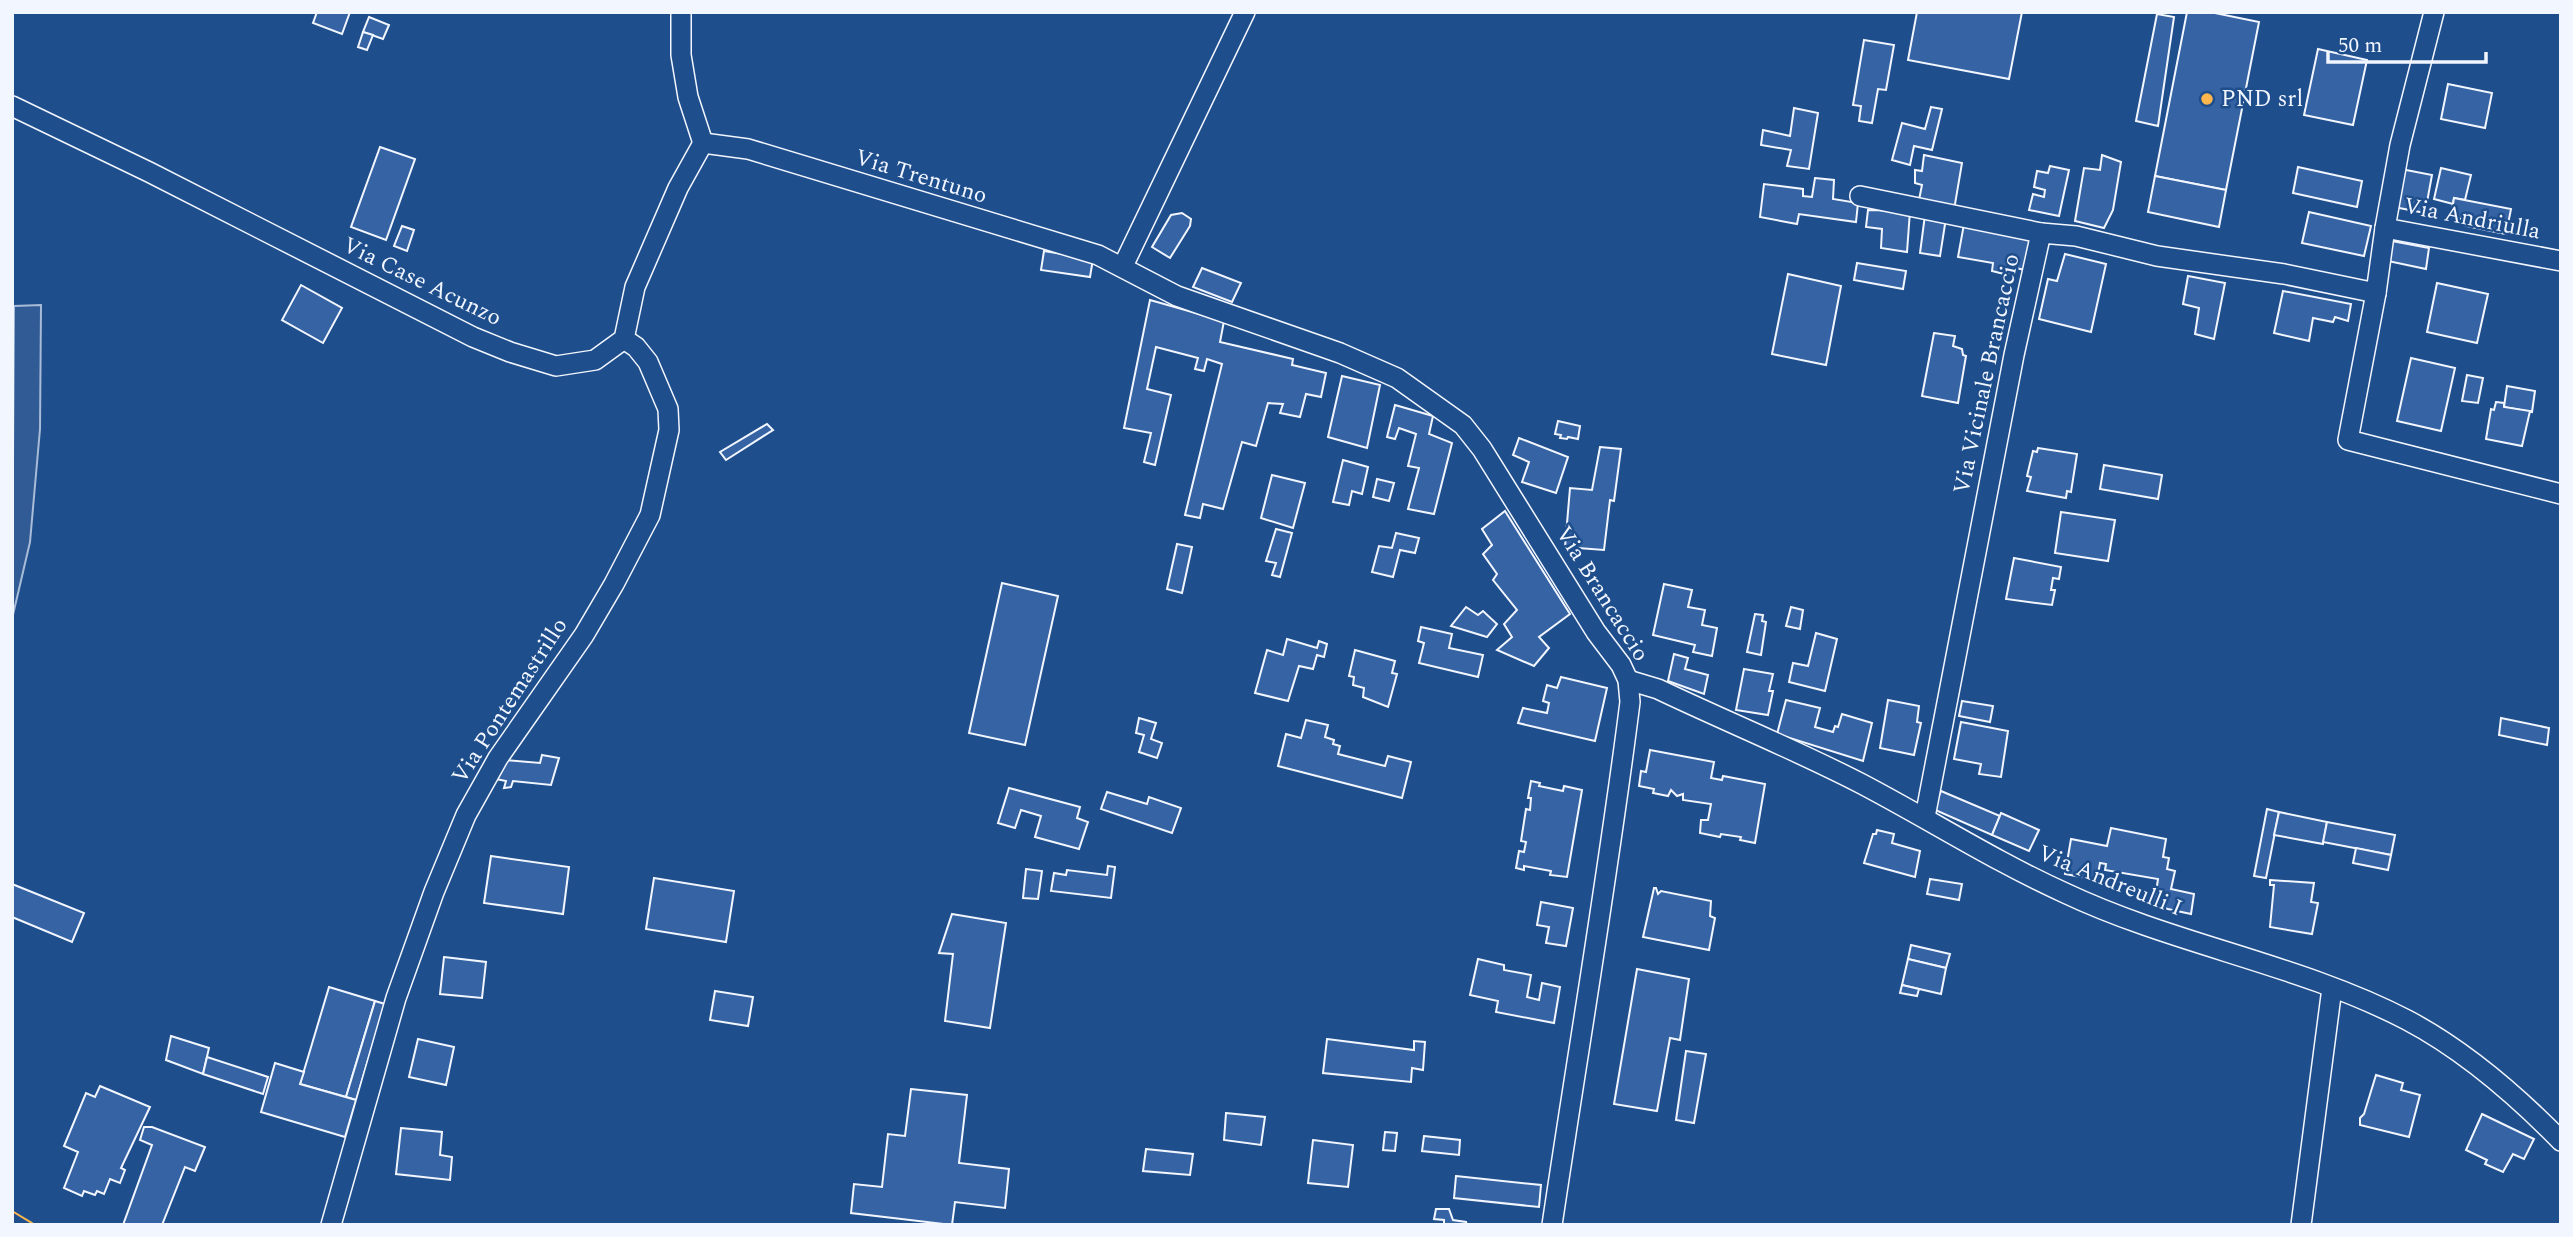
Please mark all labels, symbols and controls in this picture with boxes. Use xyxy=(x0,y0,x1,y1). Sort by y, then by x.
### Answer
scale bar xyxy=(2328,21,2486,65)
text: 50 m xyxy=(2338,30,2382,62)
place label: PND srl xyxy=(2221,82,2303,117)
marker: PND srl xyxy=(2199,91,2215,107)
street label: Via Trentuno xyxy=(851,140,991,214)
street label: Via Andriulla xyxy=(2401,189,2543,249)
street label: Via Case Acunzo xyxy=(336,228,508,336)
street label: Via Vicinale Brancaccio xyxy=(1944,251,2030,497)
street label: Via Brancaccio xyxy=(1546,519,1658,669)
street label: Via Pontemastrillo xyxy=(443,611,577,791)
street label: Via Andreulli I xyxy=(2032,836,2188,926)

